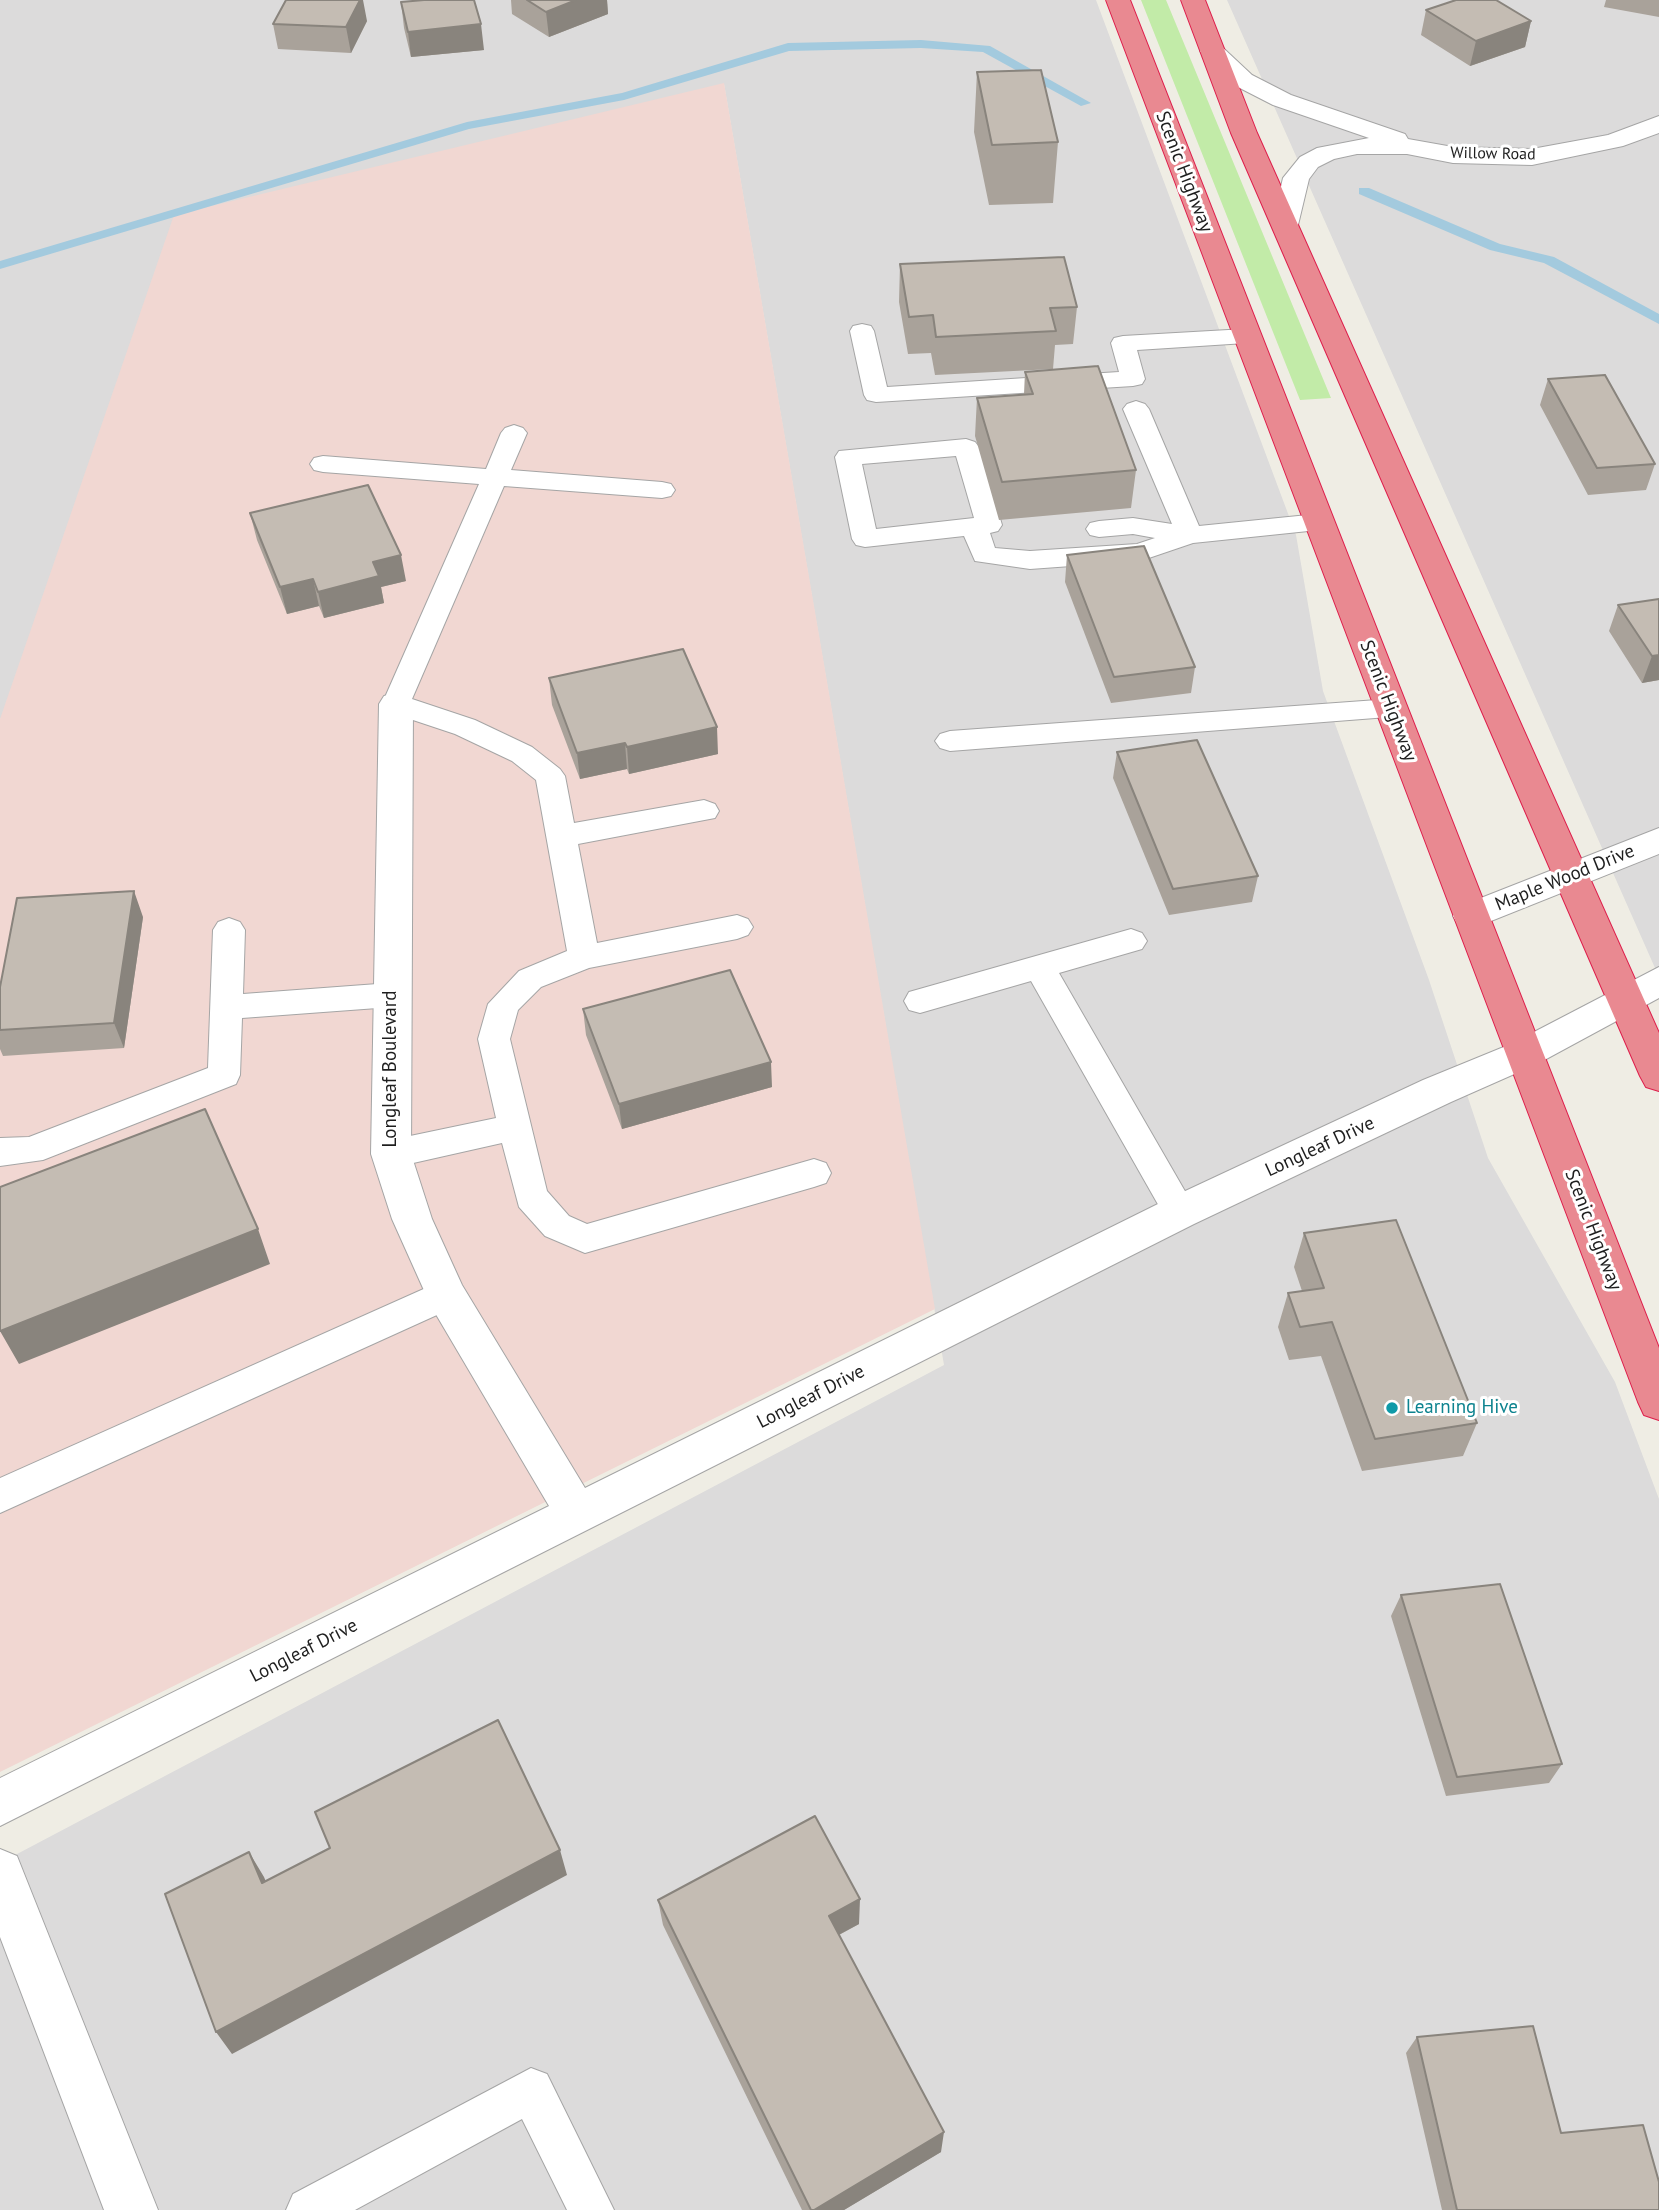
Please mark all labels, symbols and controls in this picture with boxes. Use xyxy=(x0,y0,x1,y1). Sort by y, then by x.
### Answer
street label: Scenic Highway xyxy=(1150,108,1218,236)
street label: Willow Road xyxy=(1450,144,1536,164)
street label: Scenic Highway xyxy=(1354,637,1422,765)
street label: Maple Wood Drive xyxy=(1492,840,1638,916)
street label: Longleaf Boulevard xyxy=(380,991,402,1147)
street label: Longleaf Drive xyxy=(1262,1112,1378,1182)
street label: Scenic Highway xyxy=(1559,1166,1627,1294)
street label: Longleaf Drive xyxy=(753,1360,869,1434)
place label: Learning Hive xyxy=(1406,1397,1518,1419)
marker: Learning Hive xyxy=(1384,1400,1400,1416)
street label: Longleaf Drive xyxy=(246,1614,362,1688)

